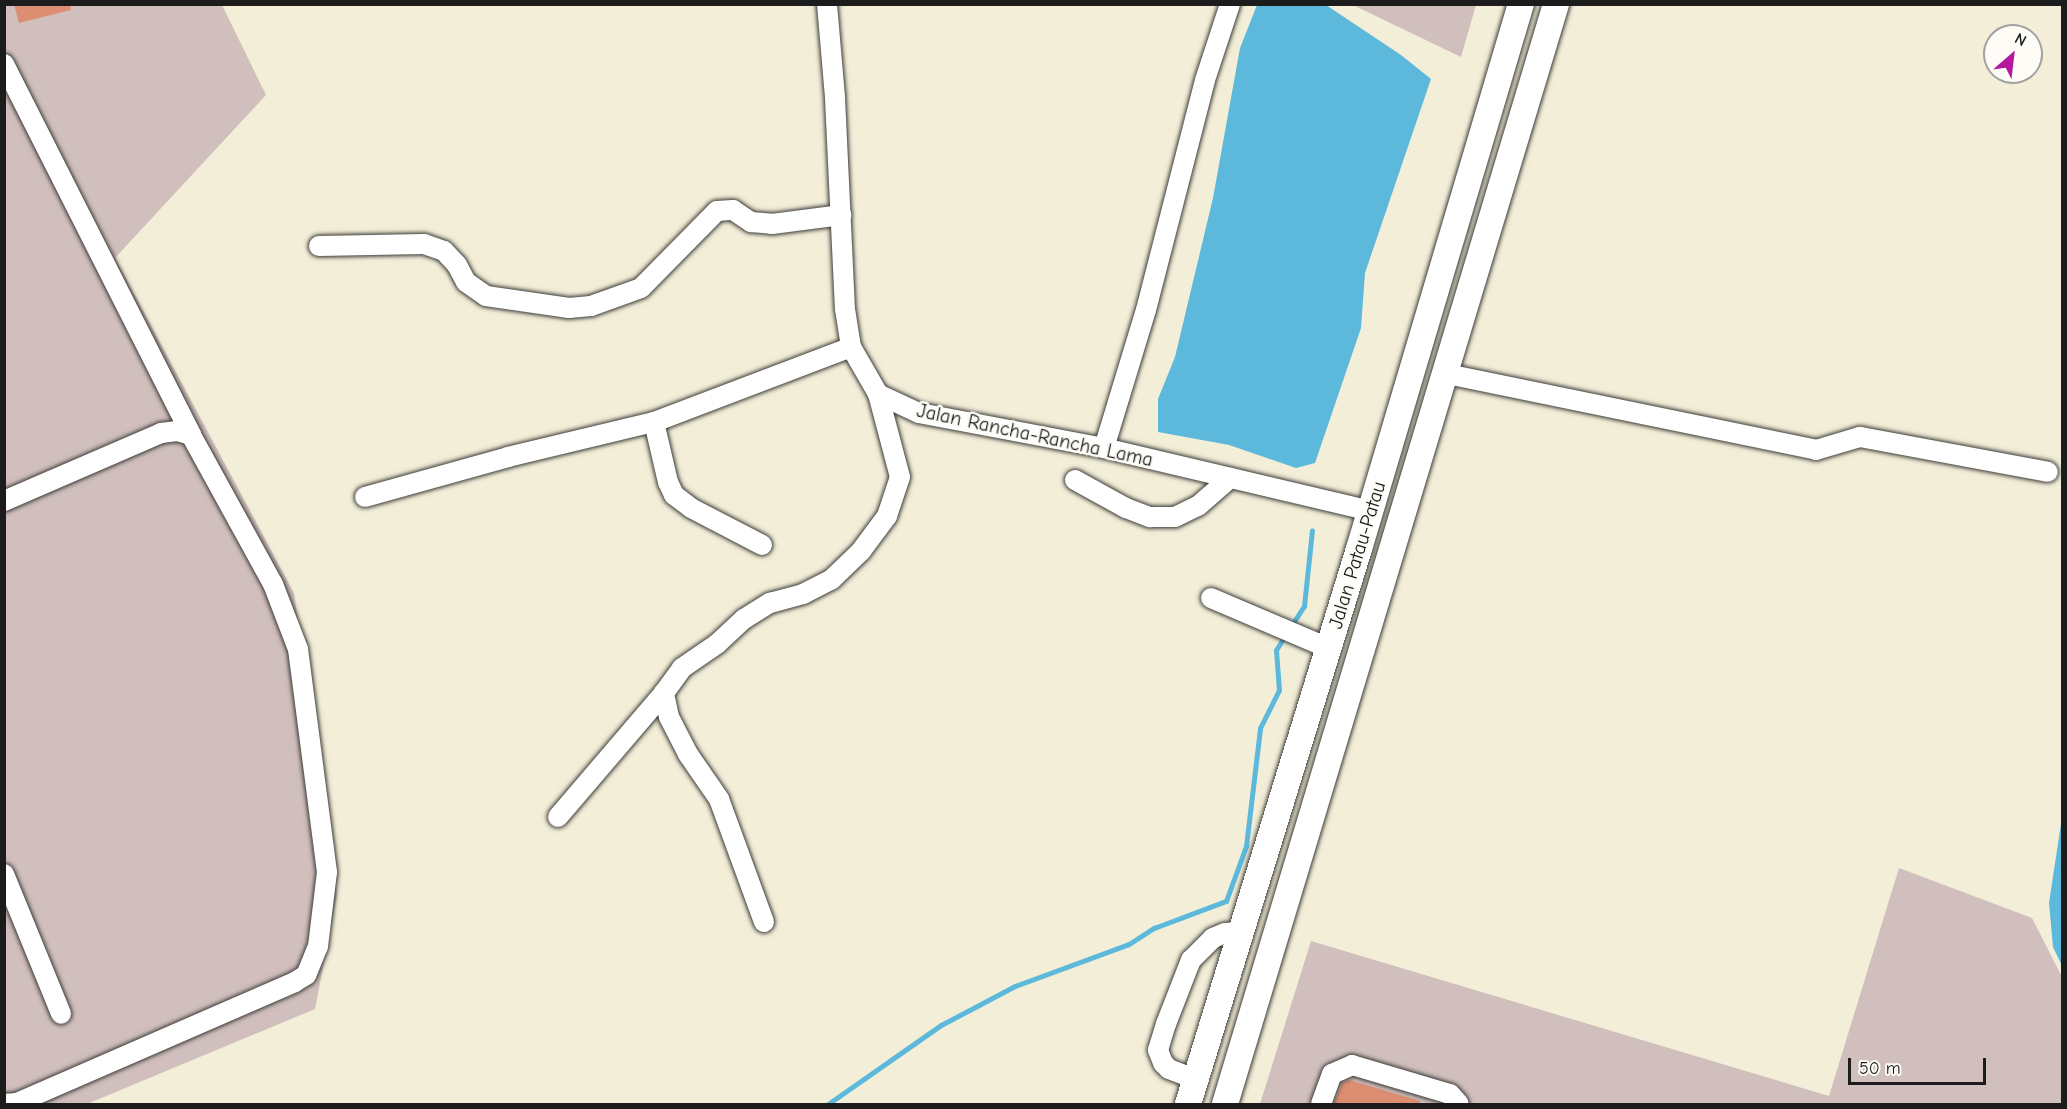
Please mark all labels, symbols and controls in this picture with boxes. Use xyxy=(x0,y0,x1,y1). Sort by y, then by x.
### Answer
north arrow xyxy=(1983,24,2043,84)
text: N xyxy=(2012,29,2029,50)
street label: Jalan Rancha-Rancha Lama xyxy=(915,398,1155,472)
street label: Jalan Patau-Patau xyxy=(1323,478,1391,632)
scale bar xyxy=(1851,1046,1989,1084)
text: 50 m xyxy=(1859,1058,1901,1079)

